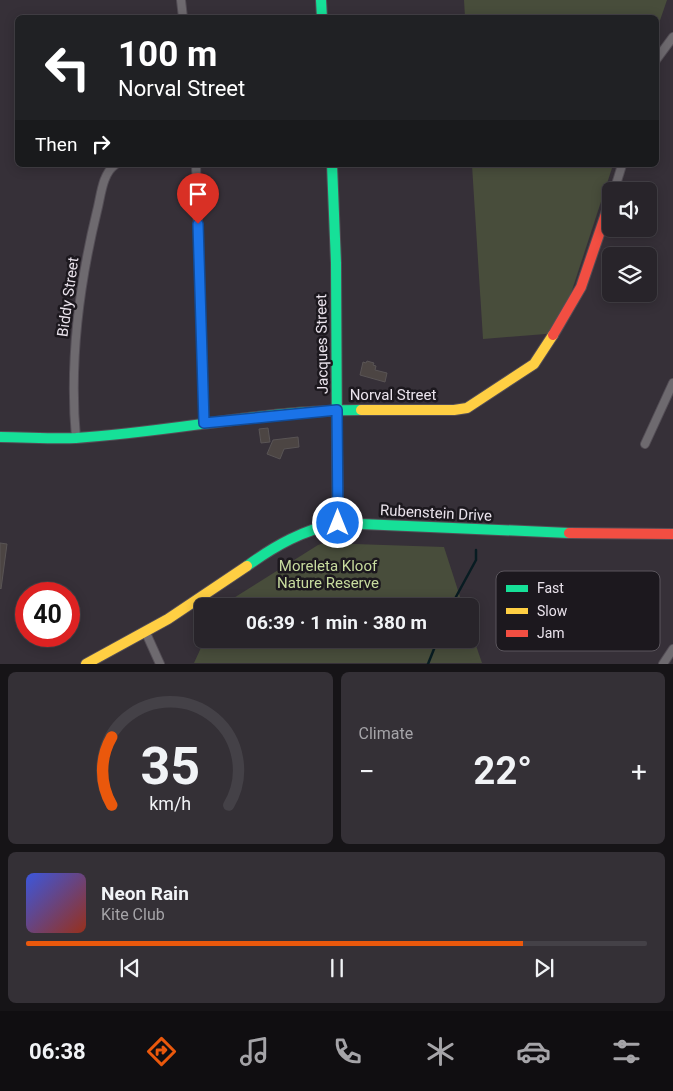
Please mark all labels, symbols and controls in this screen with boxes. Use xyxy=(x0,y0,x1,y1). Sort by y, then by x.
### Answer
text: 100 m xyxy=(118,34,217,75)
icon: left xyxy=(35,35,100,100)
text: Norval Street xyxy=(118,76,245,101)
icon: right xyxy=(87,130,115,158)
text: Then xyxy=(35,133,77,156)
pin xyxy=(177,173,219,224)
icon: arrive xyxy=(184,180,212,208)
map controls xyxy=(602,182,657,302)
button: sound xyxy=(602,182,657,237)
button: layers xyxy=(602,247,657,302)
street label: Biddy Street xyxy=(53,256,83,338)
street label: Jacques Street xyxy=(312,294,332,394)
street label: Norval Street xyxy=(350,386,436,404)
position arrow xyxy=(311,496,363,548)
street label: Rubenstein Drive xyxy=(380,501,492,525)
park label: Moreleta Kloof Nature Reserve xyxy=(277,557,379,592)
legend xyxy=(496,571,660,651)
text: Fast xyxy=(537,580,564,596)
speed limit sign: 40 xyxy=(15,582,80,647)
text: Slow xyxy=(537,603,568,619)
text: 06:39 · 1 min · 380 m xyxy=(246,611,427,634)
text: Jam xyxy=(537,625,565,641)
text: Climate xyxy=(359,724,413,743)
text: 35 xyxy=(140,736,200,797)
text: 22° xyxy=(474,749,532,793)
text: − xyxy=(359,755,375,788)
text: + xyxy=(631,755,647,788)
text: km/h xyxy=(149,793,191,814)
text: Neon Rain xyxy=(101,882,189,905)
text: Kite Club xyxy=(101,905,165,924)
icon: previous xyxy=(116,954,144,982)
icon: pause xyxy=(323,954,351,982)
icon: next xyxy=(530,954,558,982)
icon: directions xyxy=(144,1034,179,1069)
icon: music xyxy=(237,1034,272,1069)
icon: phone xyxy=(330,1034,365,1069)
icon: climate xyxy=(423,1034,458,1069)
icon: car xyxy=(516,1034,551,1069)
icon: filters xyxy=(609,1034,644,1069)
text: 06:38 xyxy=(29,1039,86,1064)

